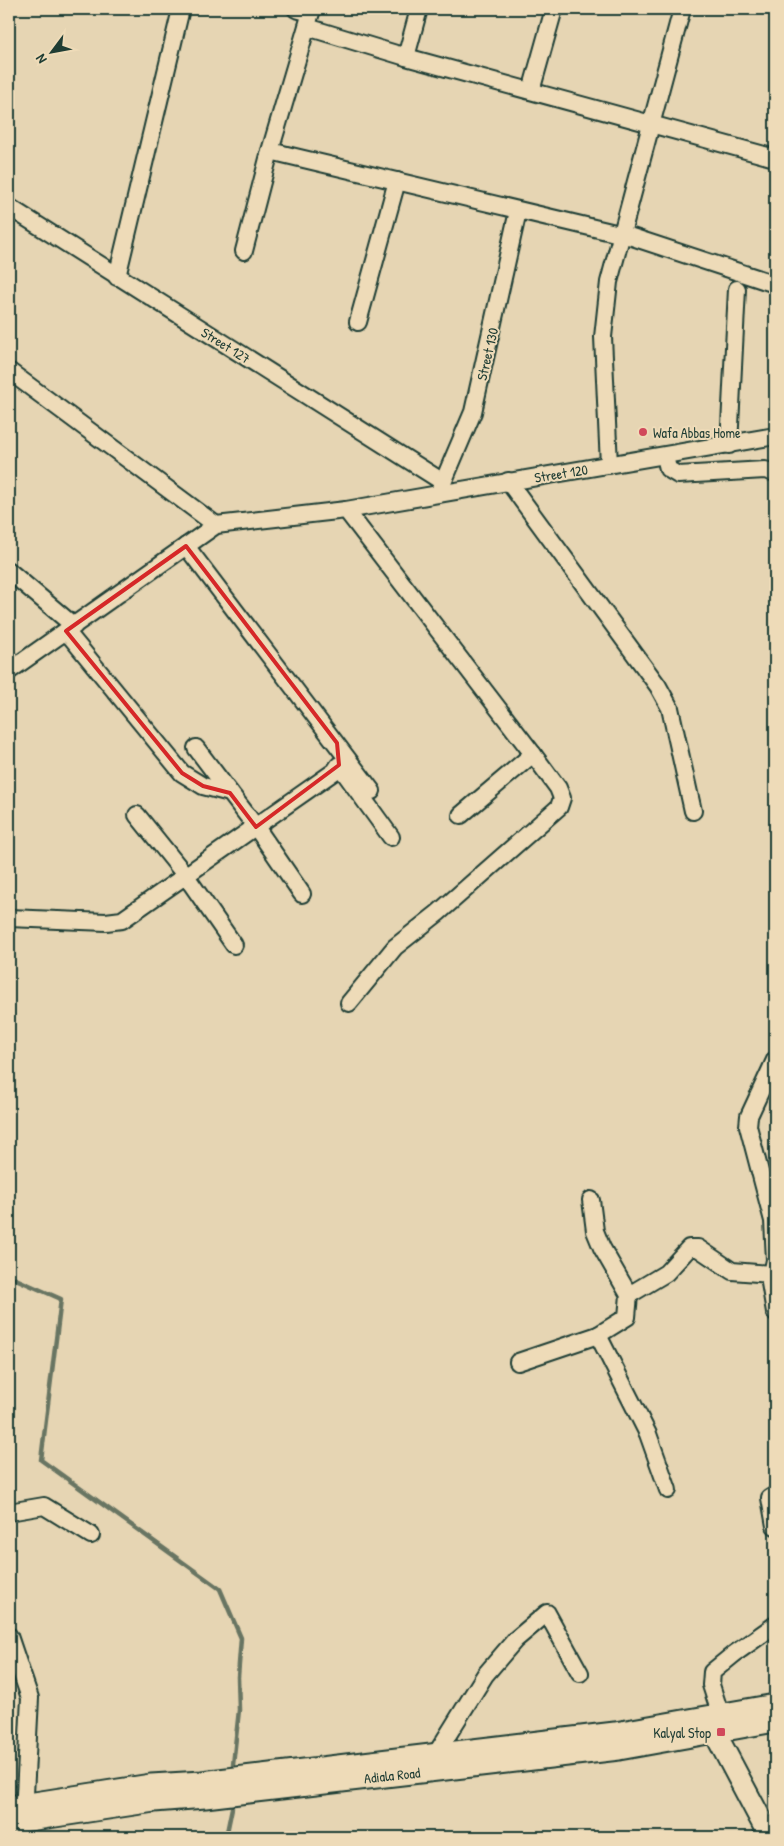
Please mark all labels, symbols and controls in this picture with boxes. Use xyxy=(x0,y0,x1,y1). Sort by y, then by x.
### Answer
north arrow xyxy=(28,28,78,78)
text: N xyxy=(30,50,51,67)
street label: Street 127 xyxy=(198,323,254,367)
street label: Street 130 xyxy=(472,326,502,382)
place label: Wafa Abbas Home xyxy=(653,423,741,442)
marker: Wafa Abbas Home xyxy=(637,426,649,438)
street label: Street 120 xyxy=(533,459,589,487)
place label: Kalyal Stop xyxy=(653,1723,711,1743)
marker: Kalyal Stop xyxy=(715,1726,727,1738)
street label: Adiala Road xyxy=(363,1763,422,1787)

